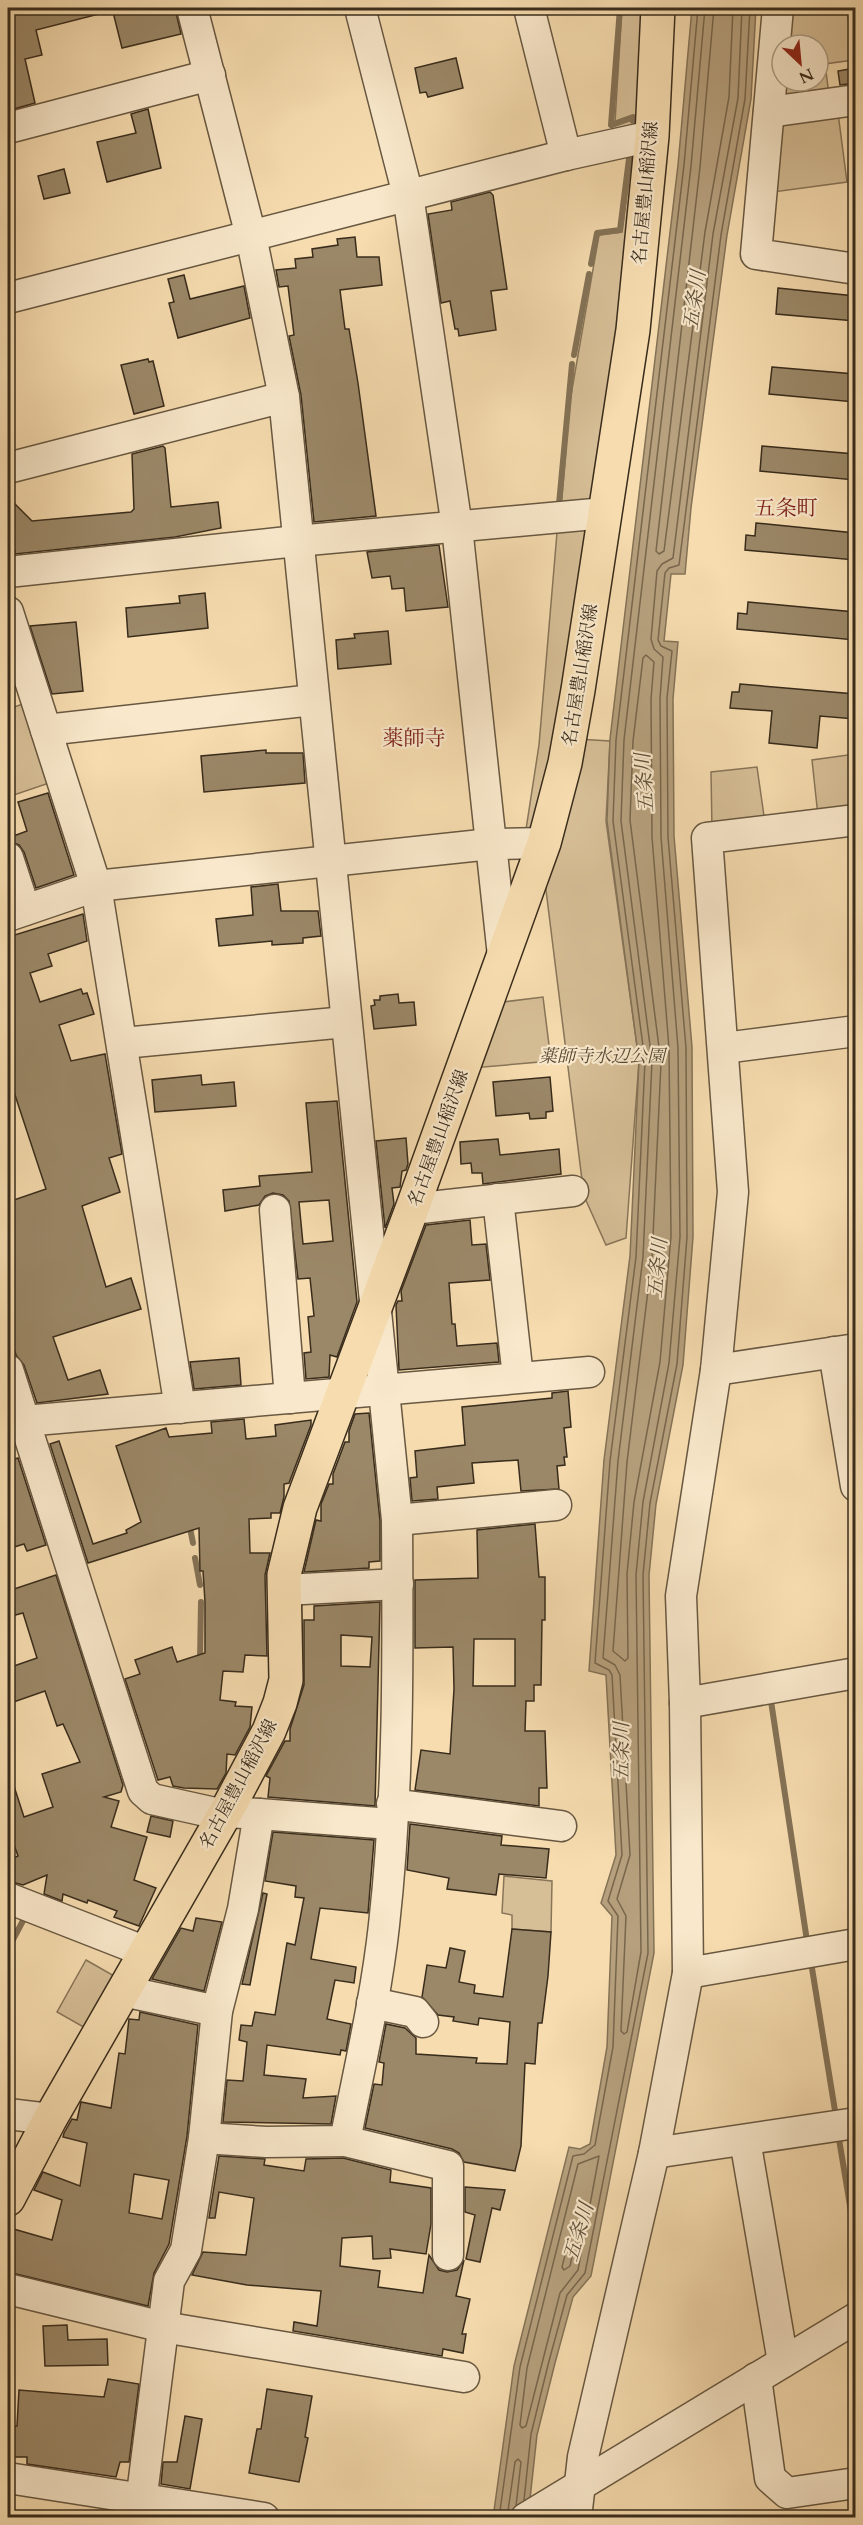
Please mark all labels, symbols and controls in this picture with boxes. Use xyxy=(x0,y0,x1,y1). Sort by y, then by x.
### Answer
north arrow xyxy=(770,33,830,93)
text: N xyxy=(795,63,817,89)
street label: 名古屋豊山稲沢線 xyxy=(627,120,664,266)
water label: 五条川 xyxy=(677,267,712,332)
district label: 五条町 xyxy=(755,494,818,523)
street label: 名古屋豊山稲沢線 xyxy=(557,602,604,748)
district label: 薬師寺 xyxy=(383,724,446,753)
water label: 五条川 xyxy=(629,750,660,814)
park label: 薬師寺水辺公園 xyxy=(539,1044,668,1069)
street label: 名古屋豊山稲沢線 xyxy=(402,1066,475,1210)
water label: 五条川 xyxy=(641,1235,674,1299)
street label: 名古屋豊山稲沢線 xyxy=(194,1715,283,1854)
water label: 五条川 xyxy=(608,1720,635,1782)
water label: 五条川 xyxy=(557,2198,601,2265)

